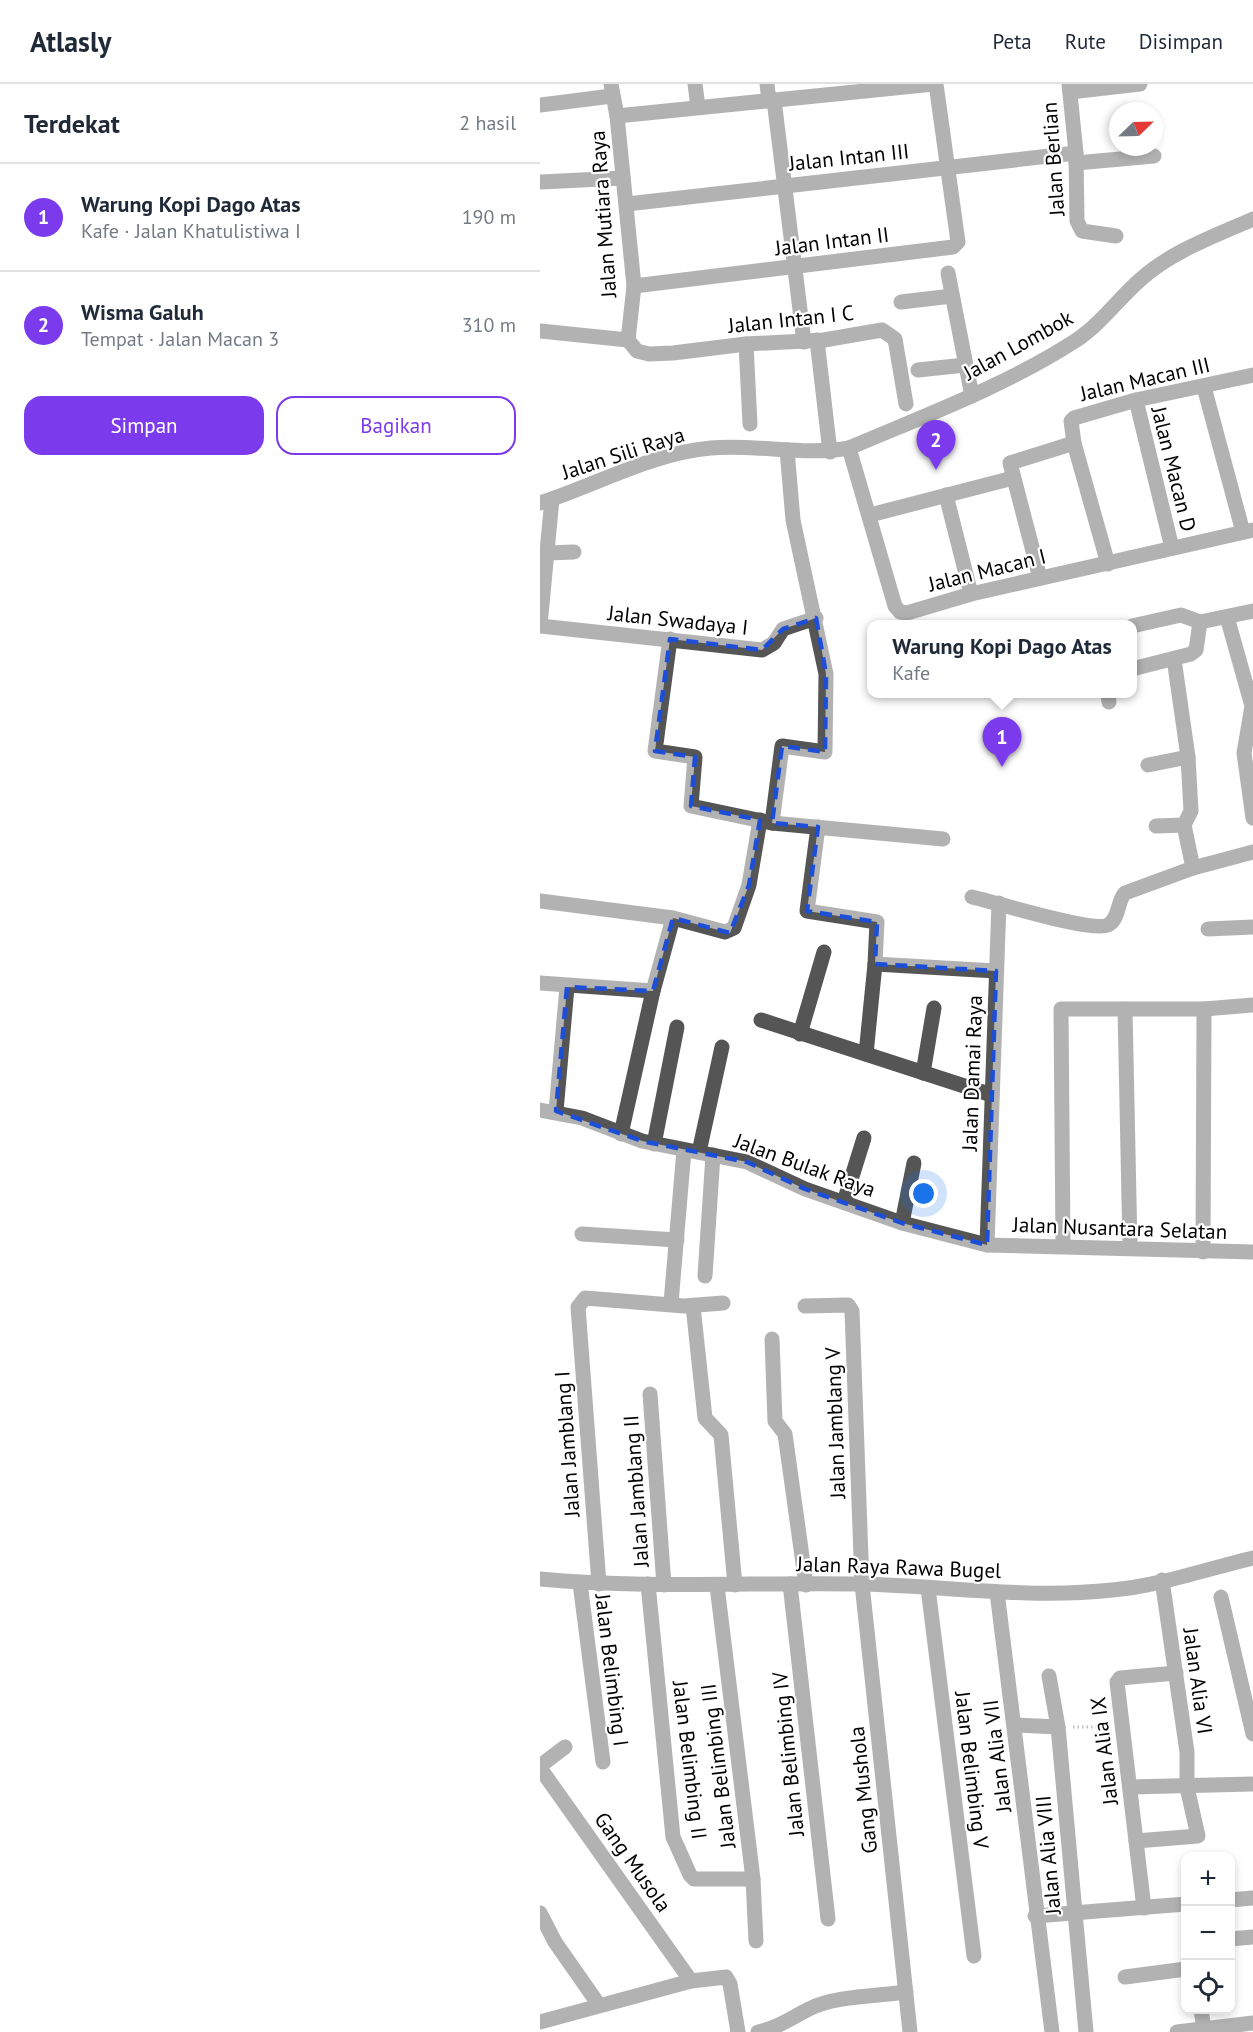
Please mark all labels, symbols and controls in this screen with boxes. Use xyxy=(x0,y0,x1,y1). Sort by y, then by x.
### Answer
text: Atlasly xyxy=(30,23,112,60)
text: Peta xyxy=(992,28,1032,55)
text: Rute xyxy=(1065,28,1106,55)
text: Disimpan xyxy=(1139,28,1223,55)
street label: Jalan Berlian xyxy=(1036,101,1071,218)
north arrow xyxy=(1109,102,1163,156)
text: Terdekat xyxy=(24,107,120,140)
text: 2 hasil xyxy=(459,110,516,136)
street label: Jalan Mutiara Raya xyxy=(584,130,622,299)
street label: Jalan Intan III xyxy=(787,137,910,177)
text: Warung Kopi Dago Atas xyxy=(81,190,301,218)
text: 1 xyxy=(38,204,49,230)
text: 190 m xyxy=(462,204,516,230)
text: Kafe · Jalan Khatulistiwa I xyxy=(81,218,301,244)
street label: Jalan Intan II xyxy=(772,221,891,262)
text: Wisma Galuh xyxy=(81,298,204,326)
street label: Jalan Intan I C xyxy=(726,299,855,339)
street label: Jalan Lombok xyxy=(958,304,1077,387)
text: 2 xyxy=(38,312,49,338)
text: 310 m xyxy=(462,312,516,338)
text: Tempat · Jalan Macan 3 xyxy=(81,326,279,352)
street label: Jalan Macan III xyxy=(1076,351,1213,407)
button: Simpan xyxy=(24,396,264,455)
button: Bagikan xyxy=(276,396,516,455)
street label: Jalan Macan D xyxy=(1145,403,1203,534)
pin: 2 xyxy=(916,420,956,470)
street label: Jalan Sili Raya xyxy=(557,421,688,486)
street label: Jalan Macan I xyxy=(924,542,1049,598)
street label: Jalan Swadaya I xyxy=(606,599,749,641)
popup xyxy=(867,620,1137,698)
text: Warung Kopi Dago Atas xyxy=(892,632,1112,660)
text: Kafe xyxy=(892,660,930,686)
pin: 1 xyxy=(982,718,1022,767)
street label: Jalan Damai Raya xyxy=(956,995,988,1152)
street label: Jalan Bulak Raya xyxy=(730,1127,879,1203)
your location xyxy=(909,1179,938,1208)
street label: Jalan Nusantara Selatan xyxy=(1011,1211,1228,1245)
street label: Jalan Jamblang V xyxy=(819,1347,851,1500)
street label: Jalan Jamblang I xyxy=(548,1370,586,1519)
street label: Jalan Jamblang II xyxy=(617,1414,655,1569)
street label: Jalan Raya Rawa Bugel xyxy=(795,1550,1002,1584)
street label: Jalan Belimbing I xyxy=(589,1591,635,1748)
street label: Jalan Alia VI xyxy=(1177,1625,1219,1736)
street label: Jalan Belimbing IV xyxy=(766,1670,810,1839)
street label: Jalan Belimbing II xyxy=(667,1678,713,1841)
street label: Jalan Belimbing III xyxy=(695,1682,742,1851)
street label: Jalan Belimbing V xyxy=(949,1689,995,1850)
street label: Jalan Alia IX xyxy=(1084,1695,1124,1808)
street label: Jalan Alia VII xyxy=(977,1698,1017,1815)
street label: Gang Mushola xyxy=(843,1725,883,1855)
street label: Jalan Alia VIII xyxy=(1029,1794,1067,1917)
street label: Gang Musola xyxy=(589,1807,677,1917)
map controls xyxy=(1181,1852,1235,2014)
button: + xyxy=(1181,1852,1235,1906)
button: − xyxy=(1181,1906,1235,1960)
button: locate xyxy=(1181,1960,1235,2014)

